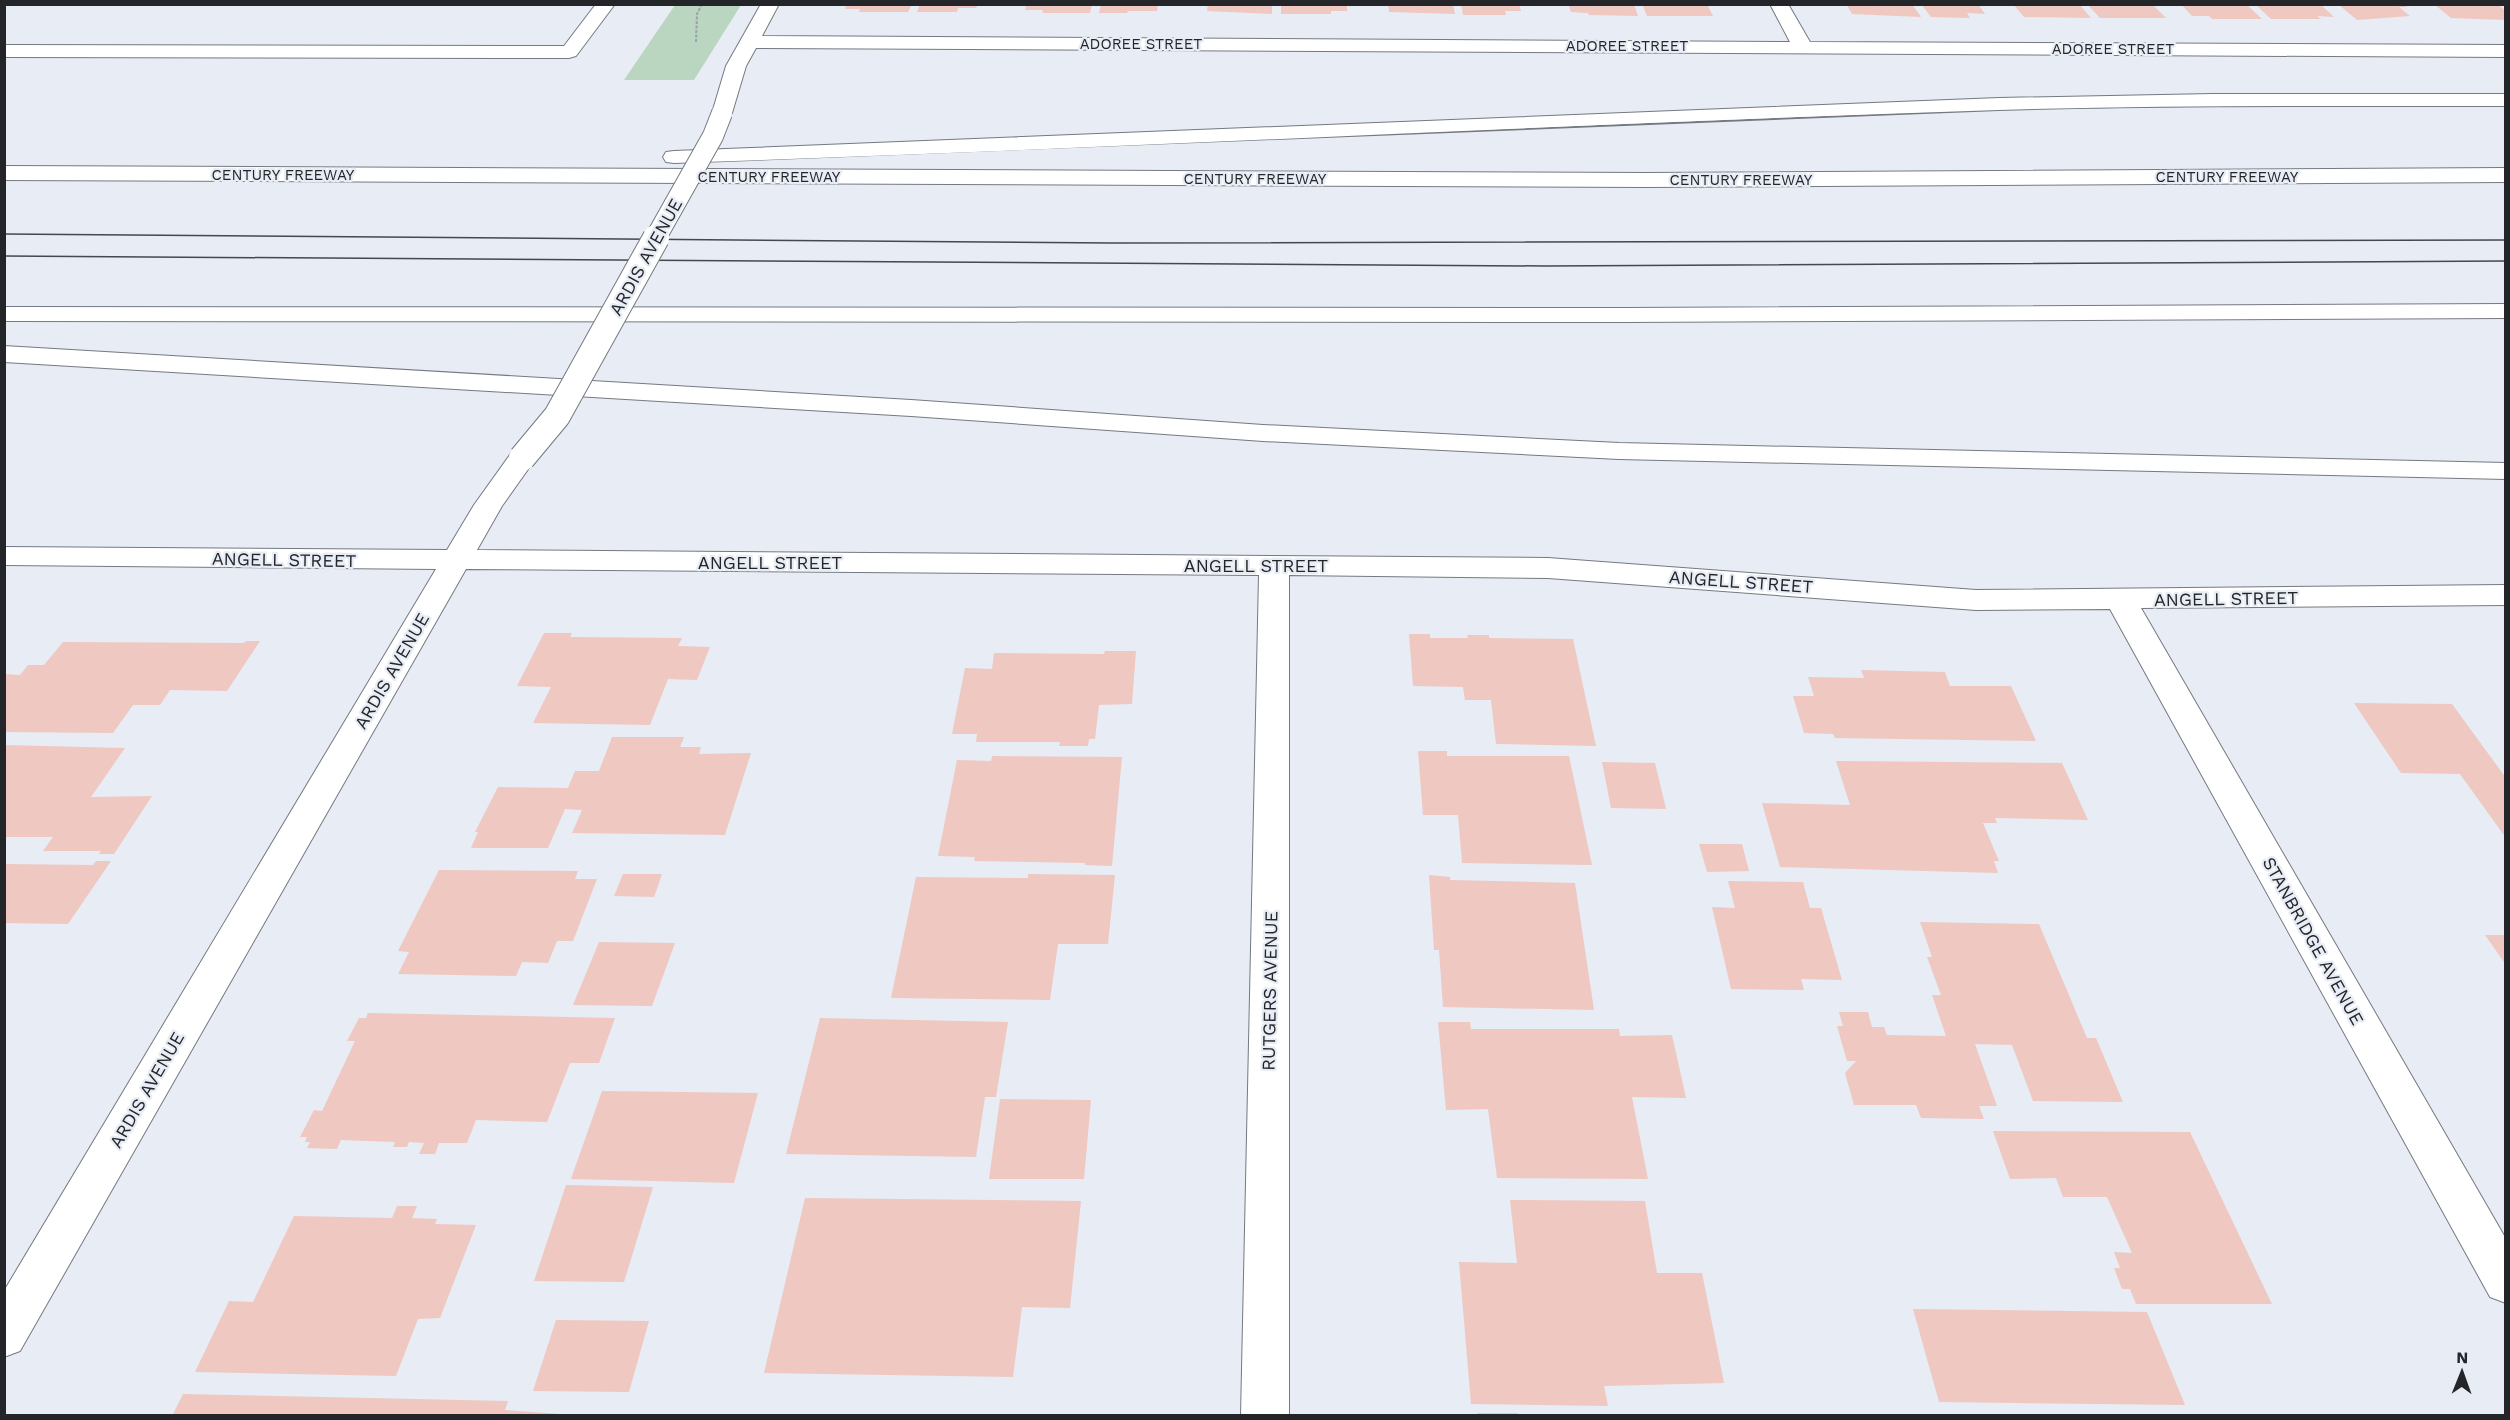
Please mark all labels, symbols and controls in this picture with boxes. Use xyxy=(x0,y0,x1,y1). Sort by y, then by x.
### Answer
street label: ADOREE STREET xyxy=(1080,35,1202,53)
street label: ADOREE STREET xyxy=(1566,37,1688,55)
street label: ADOREE STREET xyxy=(2052,40,2174,58)
street label: CENTURY FREEWAY xyxy=(212,166,355,184)
street label: CENTURY FREEWAY xyxy=(698,168,841,186)
street label: CENTURY FREEWAY xyxy=(2156,168,2299,186)
street label: CENTURY FREEWAY xyxy=(1184,170,1327,188)
street label: CENTURY FREEWAY xyxy=(1670,171,1813,189)
street label: ARDIS AVENUE xyxy=(605,195,686,319)
street label: ANGELL STREET xyxy=(212,548,357,571)
street label: ANGELL STREET xyxy=(698,552,842,573)
street label: ANGELL STREET xyxy=(1184,555,1328,576)
street label: ANGELL STREET xyxy=(1668,566,1814,597)
street label: ANGELL STREET xyxy=(2154,587,2299,610)
street label: ARDIS AVENUE xyxy=(350,609,433,733)
street label: STANBRIDGE AVENUE xyxy=(2259,853,2368,1028)
street label: RUTGERS AVENUE xyxy=(1258,911,1281,1071)
street label: ARDIS AVENUE xyxy=(105,1028,188,1152)
north arrow xyxy=(2432,1342,2492,1402)
text: N xyxy=(2456,1348,2468,1367)

